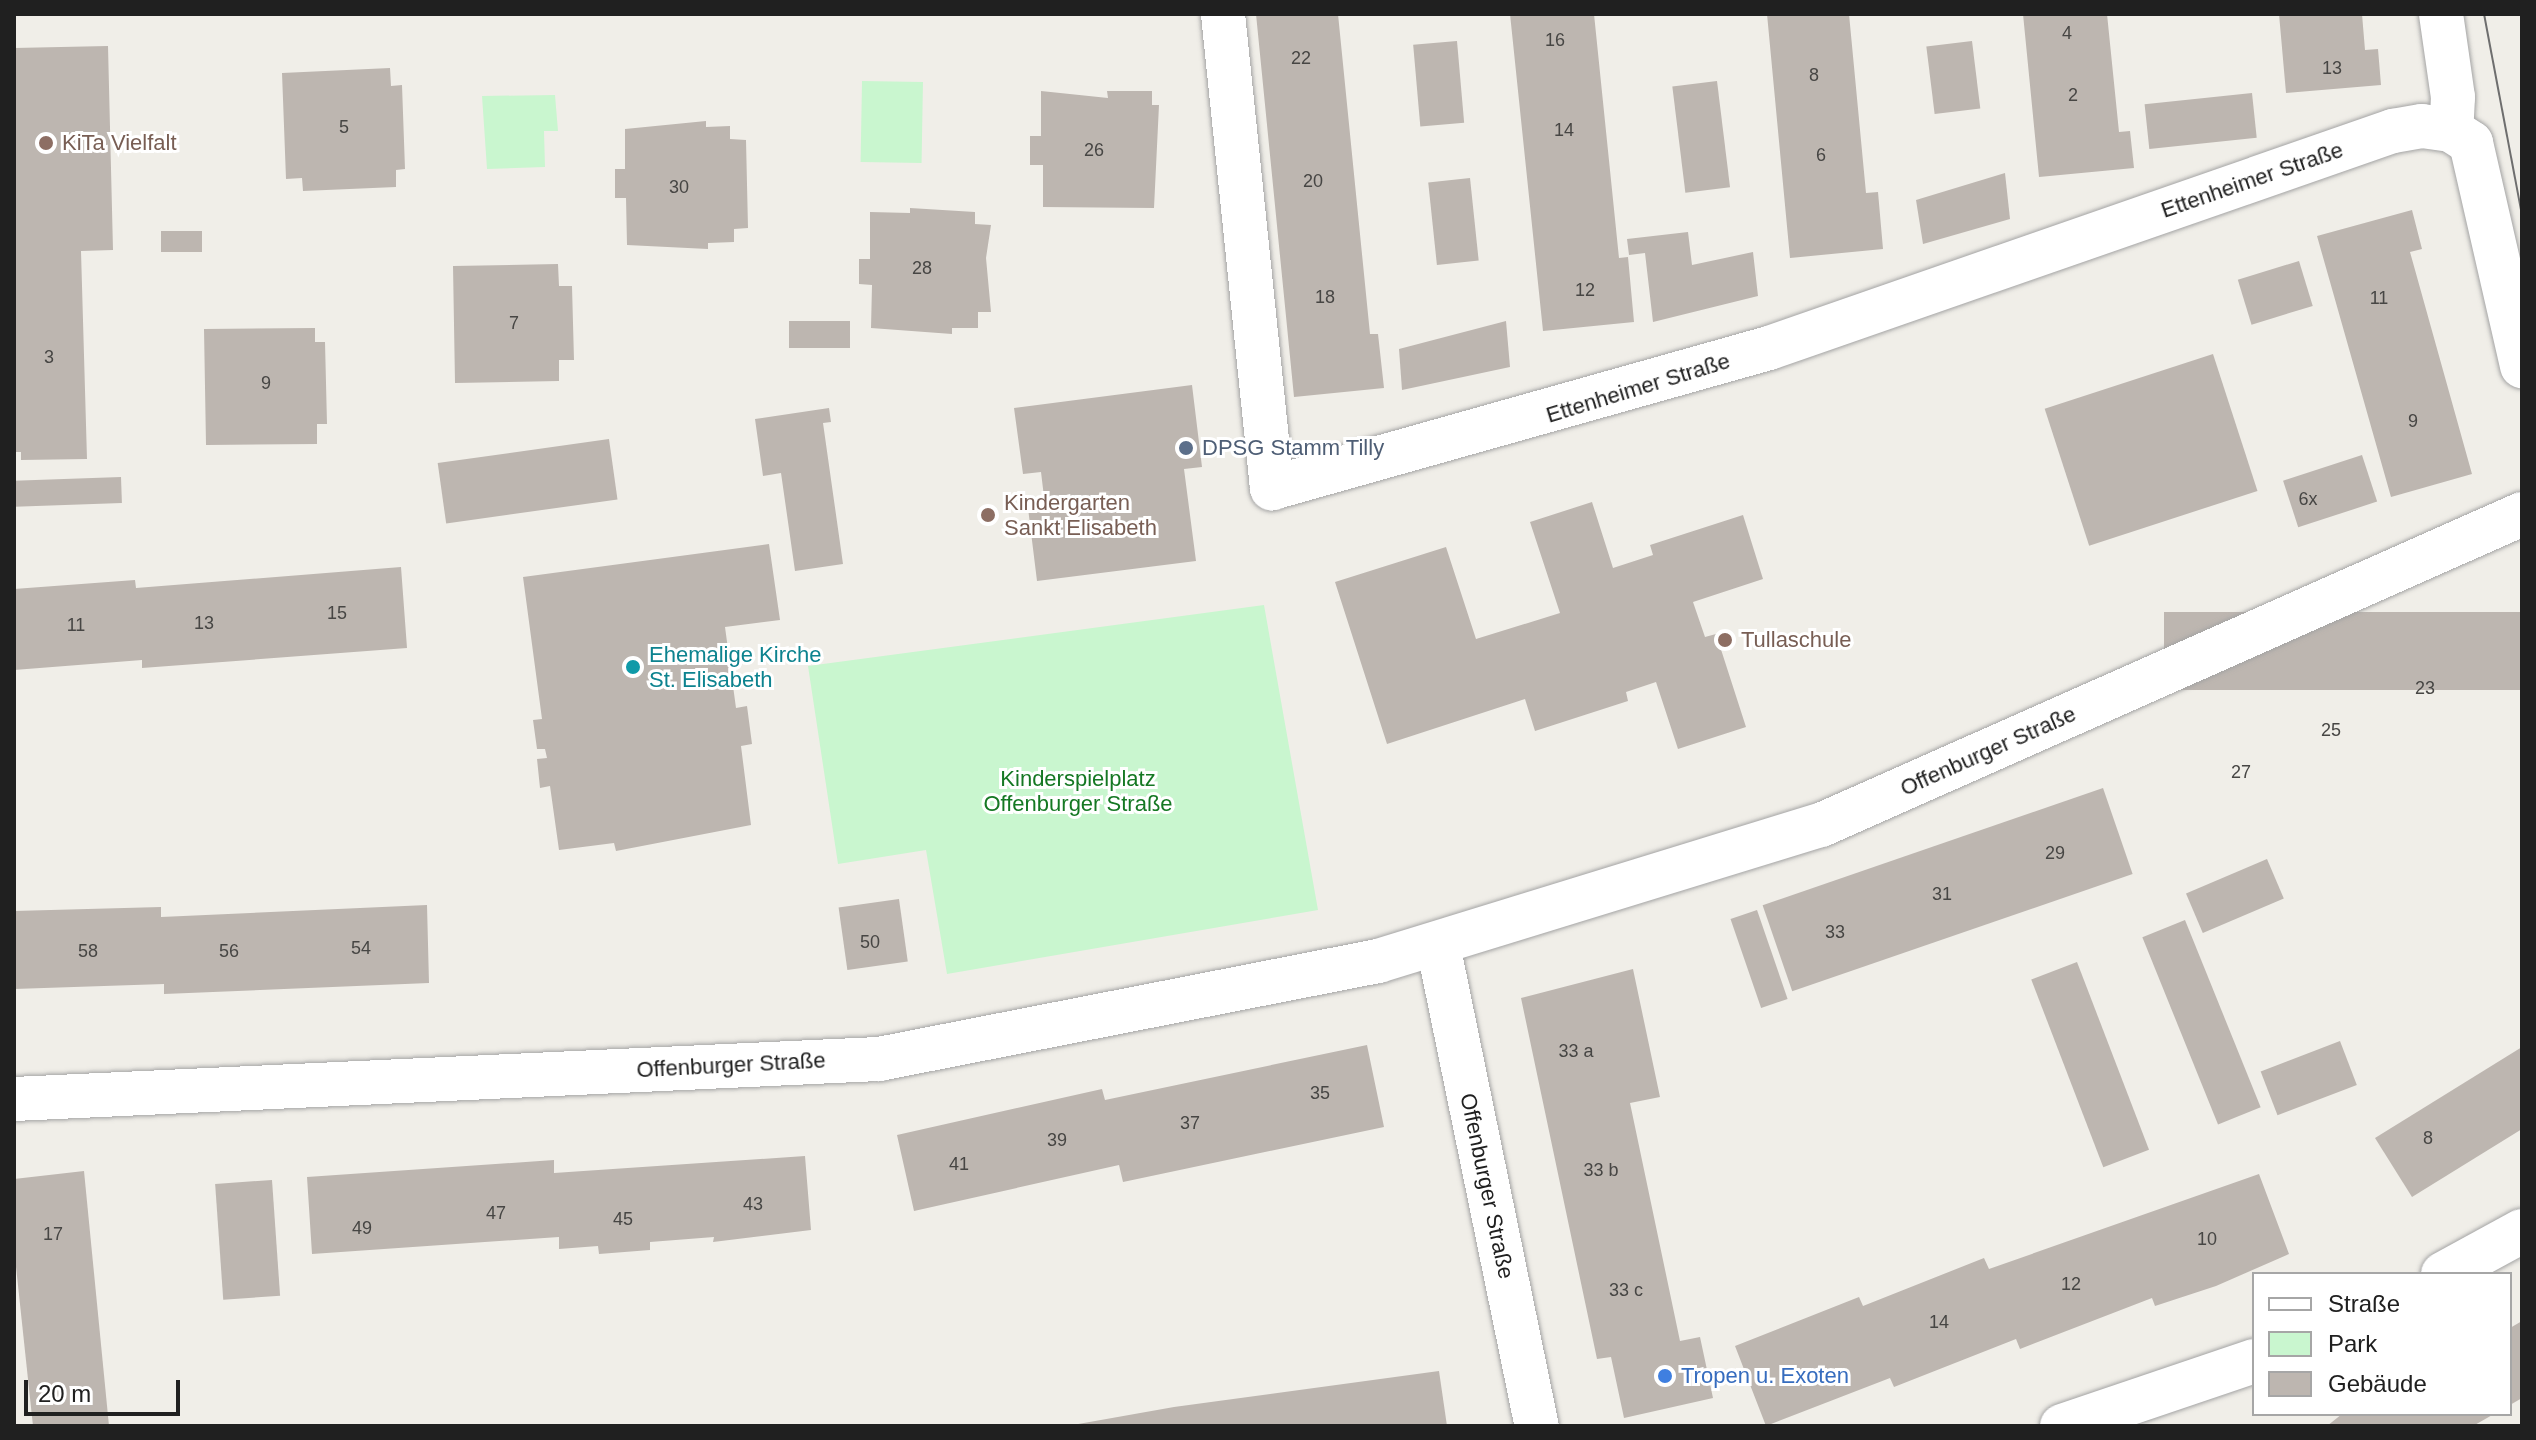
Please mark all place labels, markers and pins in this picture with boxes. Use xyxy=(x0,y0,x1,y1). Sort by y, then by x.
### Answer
place label: KiTa Vielfalt xyxy=(62,130,177,156)
marker: KiTa Vielfalt xyxy=(37,134,55,152)
place label: DPSG Stamm Tilly xyxy=(1202,435,1385,461)
marker: DPSG Stamm Tilly xyxy=(1177,439,1195,457)
place label: Kindergarten Sankt Elisabeth xyxy=(1004,489,1157,540)
marker: Kindergarten Sankt Elisabeth xyxy=(979,506,997,524)
place label: Tullaschule xyxy=(1741,627,1851,653)
marker: Tullaschule xyxy=(1716,631,1734,649)
place label: Ehemalige Kirche St. Elisabeth xyxy=(649,641,821,692)
marker: Ehemalige Kirche St. Elisabeth xyxy=(624,658,642,676)
place label: Tropen u. Exoten xyxy=(1681,1363,1849,1389)
marker: Tropen u. Exoten xyxy=(1656,1367,1674,1385)

